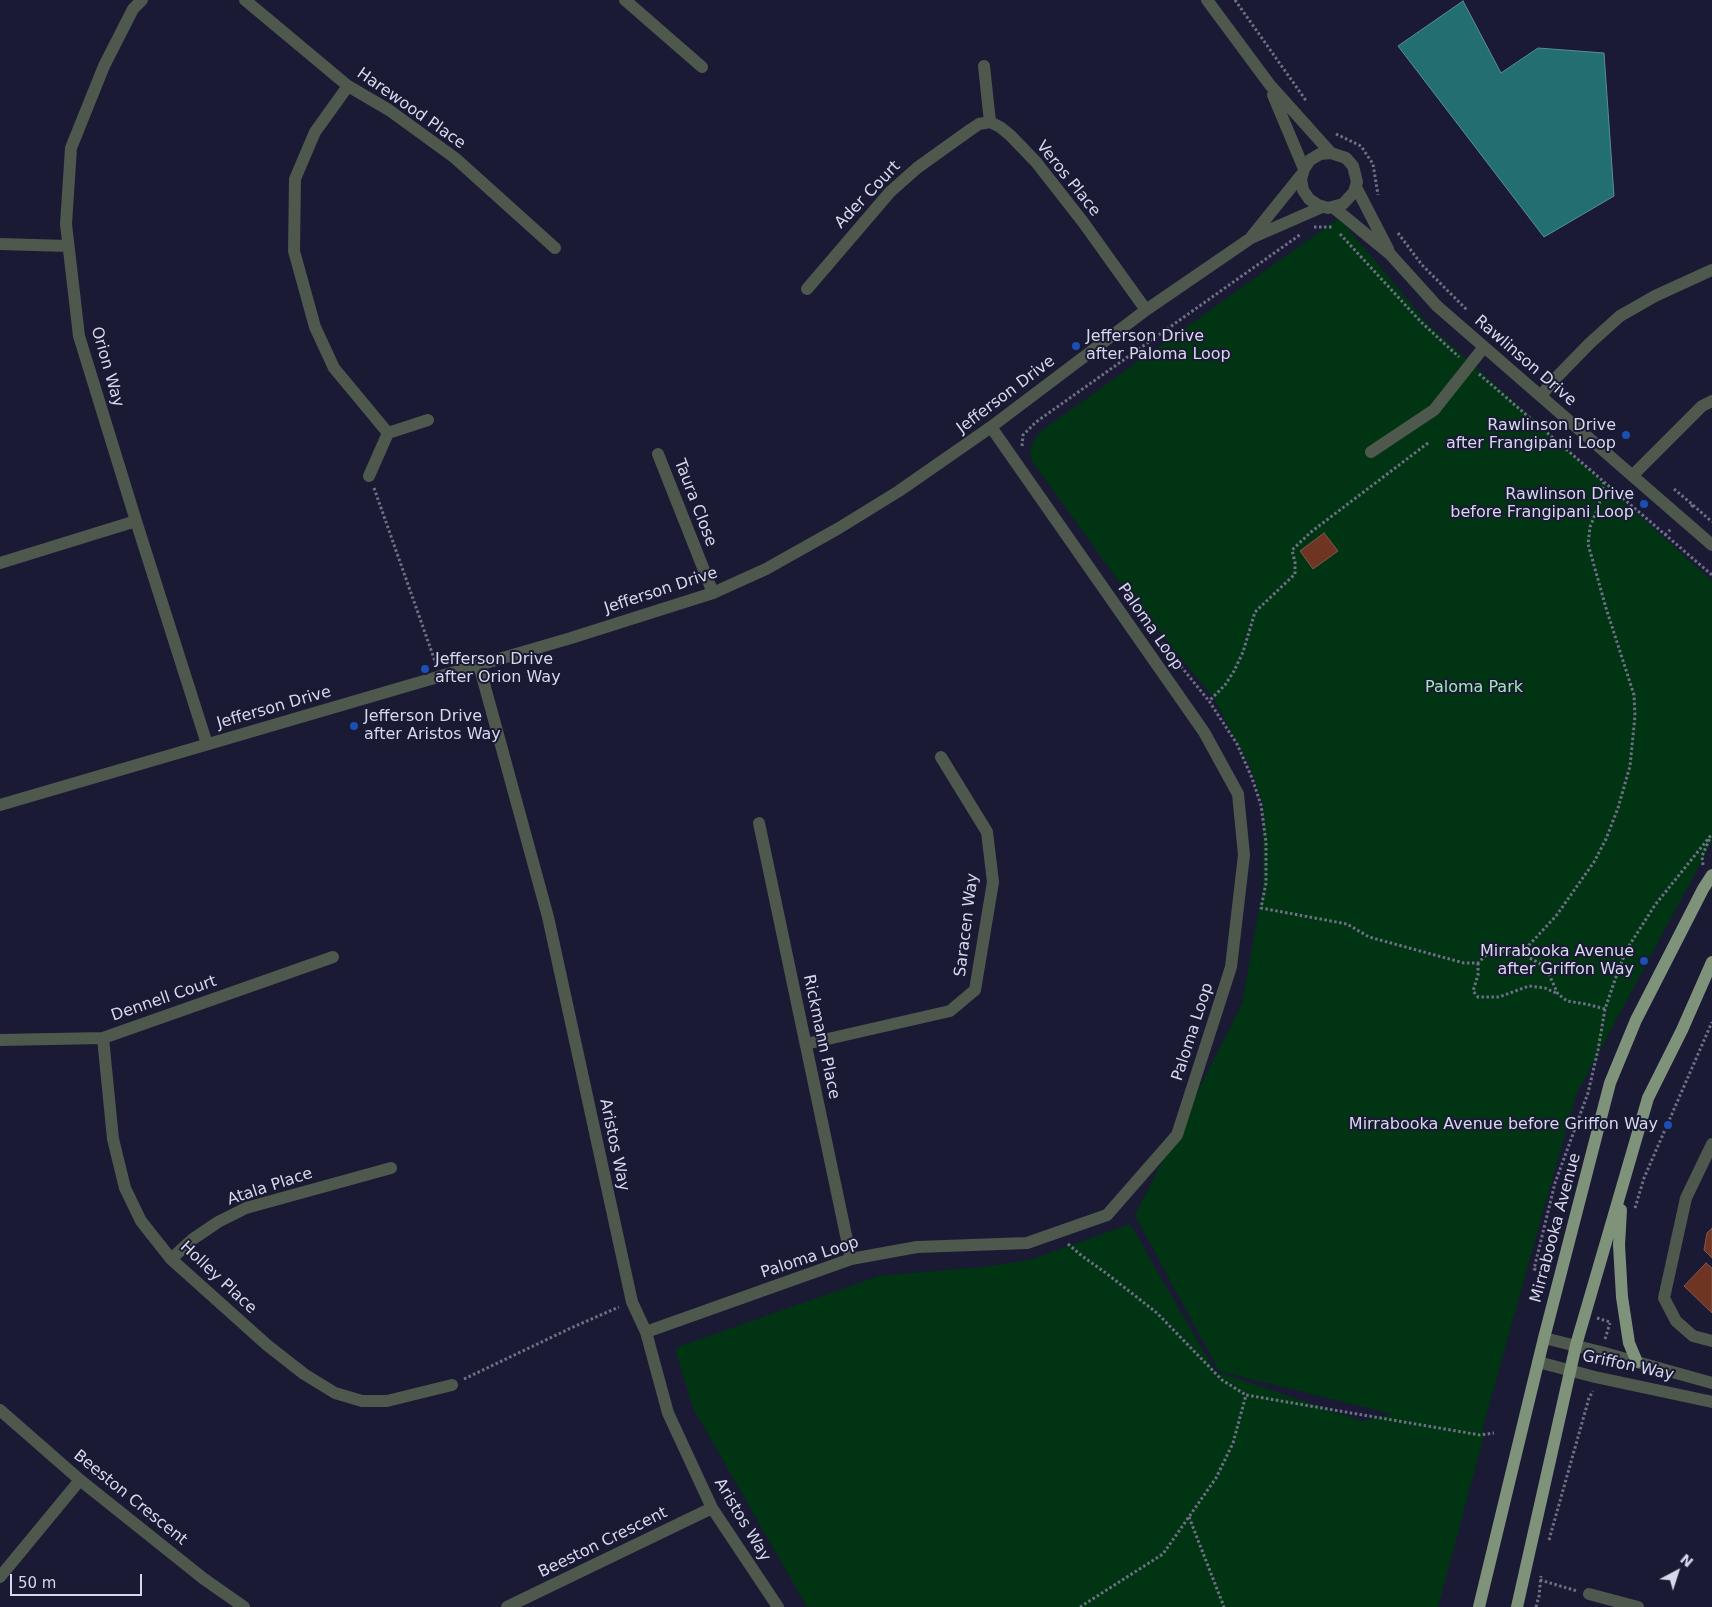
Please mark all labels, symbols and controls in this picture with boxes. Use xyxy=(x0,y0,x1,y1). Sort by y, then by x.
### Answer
street label: Harewood Place xyxy=(353,64,469,154)
street label: Veros Place xyxy=(1032,137,1104,221)
street label: Ader Court xyxy=(831,157,905,233)
street label: Rawlinson Drive xyxy=(1470,312,1580,410)
street label: Orion Way xyxy=(86,325,128,409)
place label: Jefferson Drive after Paloma Loop xyxy=(1086,327,1231,365)
marker: Jefferson Drive after Paloma Loop xyxy=(1070,340,1082,352)
street label: Jefferson Drive xyxy=(953,352,1059,438)
place label: Rawlinson Drive after Frangipani Loop xyxy=(1446,416,1616,454)
marker: Rawlinson Drive after Frangipani Loop xyxy=(1620,429,1632,441)
street label: Taura Close xyxy=(670,457,720,549)
place label: Rawlinson Drive before Frangipani Loop xyxy=(1450,485,1634,523)
marker: Rawlinson Drive before Frangipani Loop xyxy=(1638,498,1650,510)
street label: Jefferson Drive xyxy=(602,564,720,618)
street label: Paloma Loop xyxy=(1113,580,1187,674)
place label: Jefferson Drive after Orion Way xyxy=(435,650,561,688)
marker: Jefferson Drive after Orion Way xyxy=(419,663,431,675)
park label: Paloma Park xyxy=(1425,678,1523,698)
street label: Jefferson Drive xyxy=(215,683,333,733)
place label: Jefferson Drive after Aristos Way xyxy=(364,707,501,745)
marker: Jefferson Drive after Aristos Way xyxy=(348,720,360,732)
street label: Saracen Way xyxy=(951,872,983,978)
place label: Mirrabooka Avenue after Griffon Way xyxy=(1480,942,1634,980)
marker: Mirrabooka Avenue after Griffon Way xyxy=(1638,955,1650,967)
street label: Dennell Court xyxy=(109,972,219,1026)
street label: Rickmann Place xyxy=(798,973,844,1101)
street label: Paloma Loop xyxy=(1168,981,1218,1083)
street label: Aristos Way xyxy=(595,1097,633,1193)
place label: Mirrabooka Avenue before Griffon Way xyxy=(1349,1115,1658,1135)
marker: Mirrabooka Avenue before Griffon Way xyxy=(1662,1119,1674,1131)
street label: Mirrabooka Avenue xyxy=(1527,1151,1585,1305)
street label: Atala Place xyxy=(225,1164,315,1210)
street label: Paloma Loop xyxy=(759,1233,861,1283)
street label: Holley Place xyxy=(176,1238,260,1318)
street label: Griffon Way xyxy=(1580,1347,1676,1385)
street label: Beeston Crescent xyxy=(69,1446,191,1550)
street label: Aristos Way xyxy=(710,1475,774,1565)
street label: Beeston Crescent xyxy=(535,1503,671,1583)
north arrow xyxy=(1652,1547,1702,1597)
text: N xyxy=(1677,1551,1696,1570)
scale bar xyxy=(12,1564,145,1596)
text: 50 m xyxy=(18,1574,56,1592)

